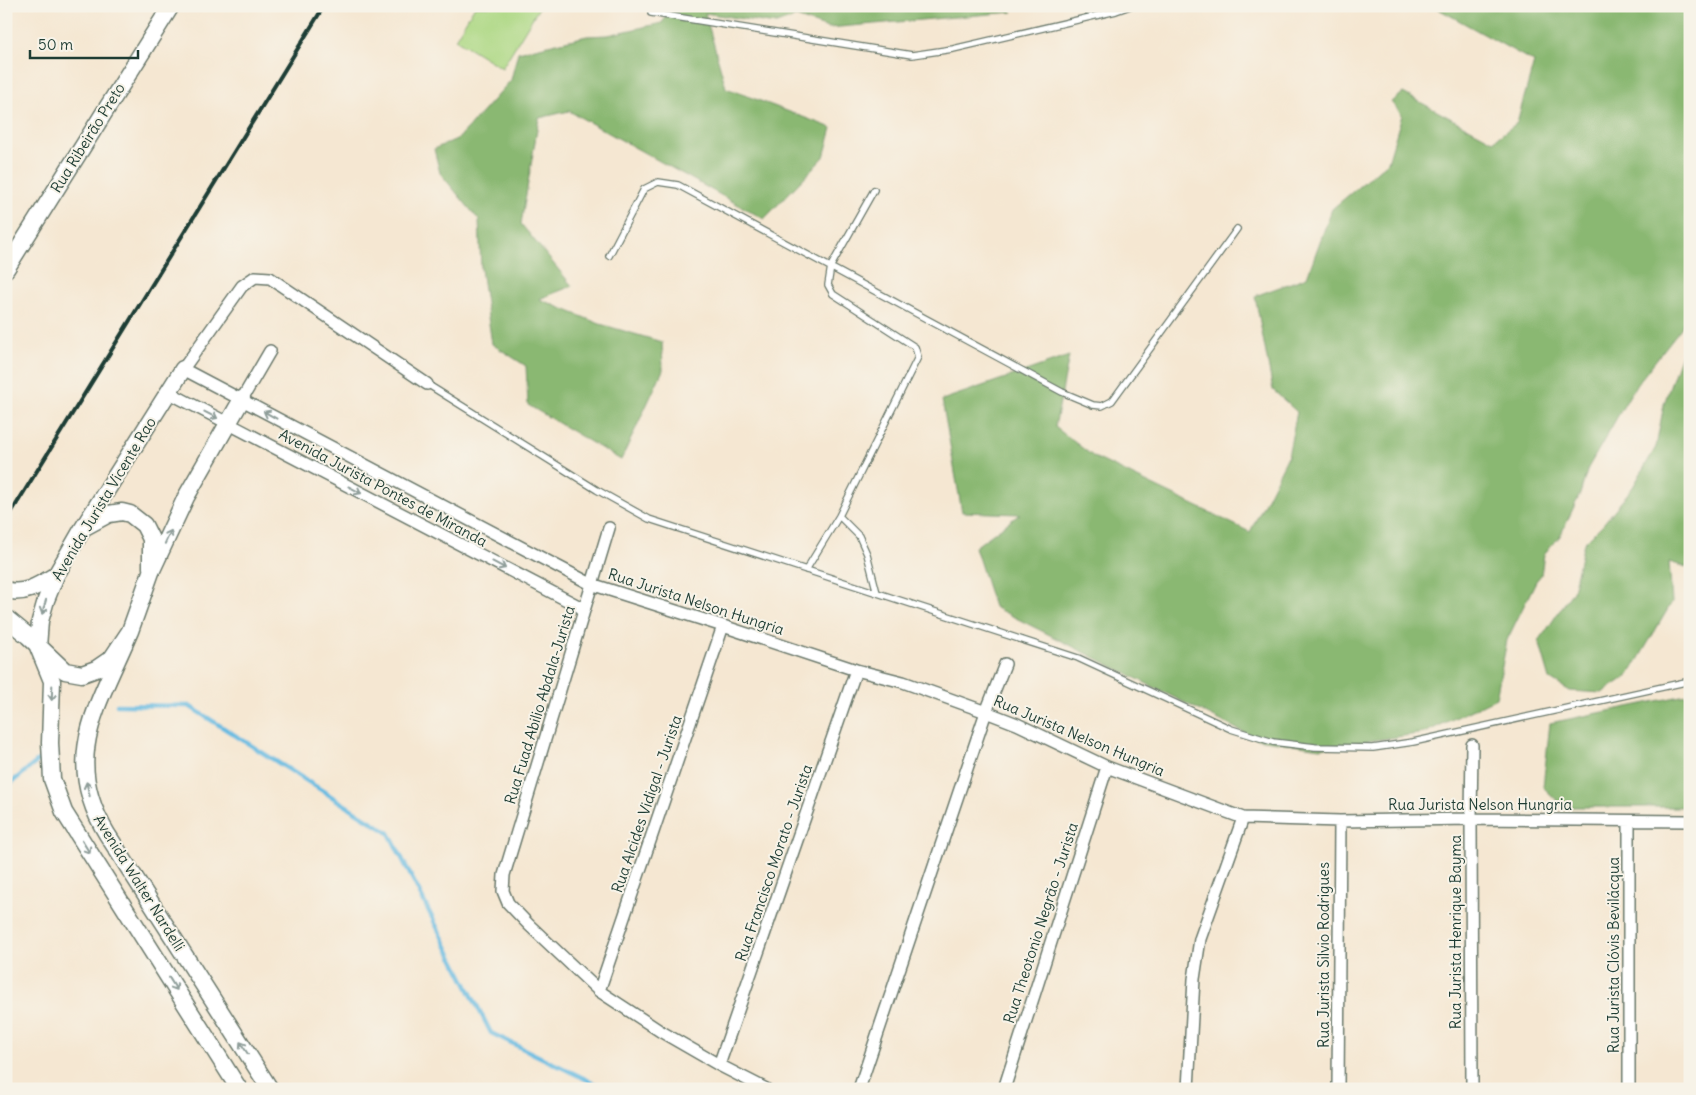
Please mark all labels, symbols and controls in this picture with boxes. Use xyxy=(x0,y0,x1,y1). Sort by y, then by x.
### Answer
scale bar xyxy=(30,28,138,60)
text: 50 m xyxy=(38,35,73,54)
street label: Rua Ribeirão Preto xyxy=(46,79,129,196)
one-way arrow xyxy=(263,409,277,419)
one-way arrow xyxy=(203,411,218,420)
street label: Avenida Jurista Vicente Rao xyxy=(47,414,160,584)
street label: Avenida Jurista Pontes de Miranda xyxy=(276,424,491,551)
one-way arrow xyxy=(347,486,362,495)
one-way arrow xyxy=(163,530,173,545)
one-way arrow xyxy=(491,561,506,570)
street label: Rua Jurista Nelson Hungria xyxy=(606,564,787,639)
one-way arrow xyxy=(39,599,49,615)
street label: Rua Fuad Abilio Abdala-Jurista xyxy=(500,603,579,807)
one-way arrow xyxy=(48,685,57,701)
street label: Rua Jurista Nelson Hungria xyxy=(991,691,1168,780)
street label: Rua Alcides Vidigal - Jurista xyxy=(607,712,686,895)
street label: Rua Francisco Morato - Jurista xyxy=(731,761,816,964)
one-way arrow xyxy=(83,782,92,798)
street label: Rua Jurista Nelson Hungria xyxy=(1388,795,1572,814)
street label: Avenida Walter Nardelli xyxy=(90,811,189,954)
street label: Rua Theotonio Negrão - Jurista xyxy=(999,820,1082,1026)
street label: Rua Jurista Henrique Bayma xyxy=(1446,834,1465,1029)
one-way arrow xyxy=(81,840,91,854)
street label: Rua Jurista Clóvis Bevilácqua xyxy=(1604,856,1623,1053)
street label: Rua Jurista Silvio Rodrigues xyxy=(1314,862,1333,1048)
one-way arrow xyxy=(168,977,178,991)
one-way arrow xyxy=(238,1041,248,1055)

